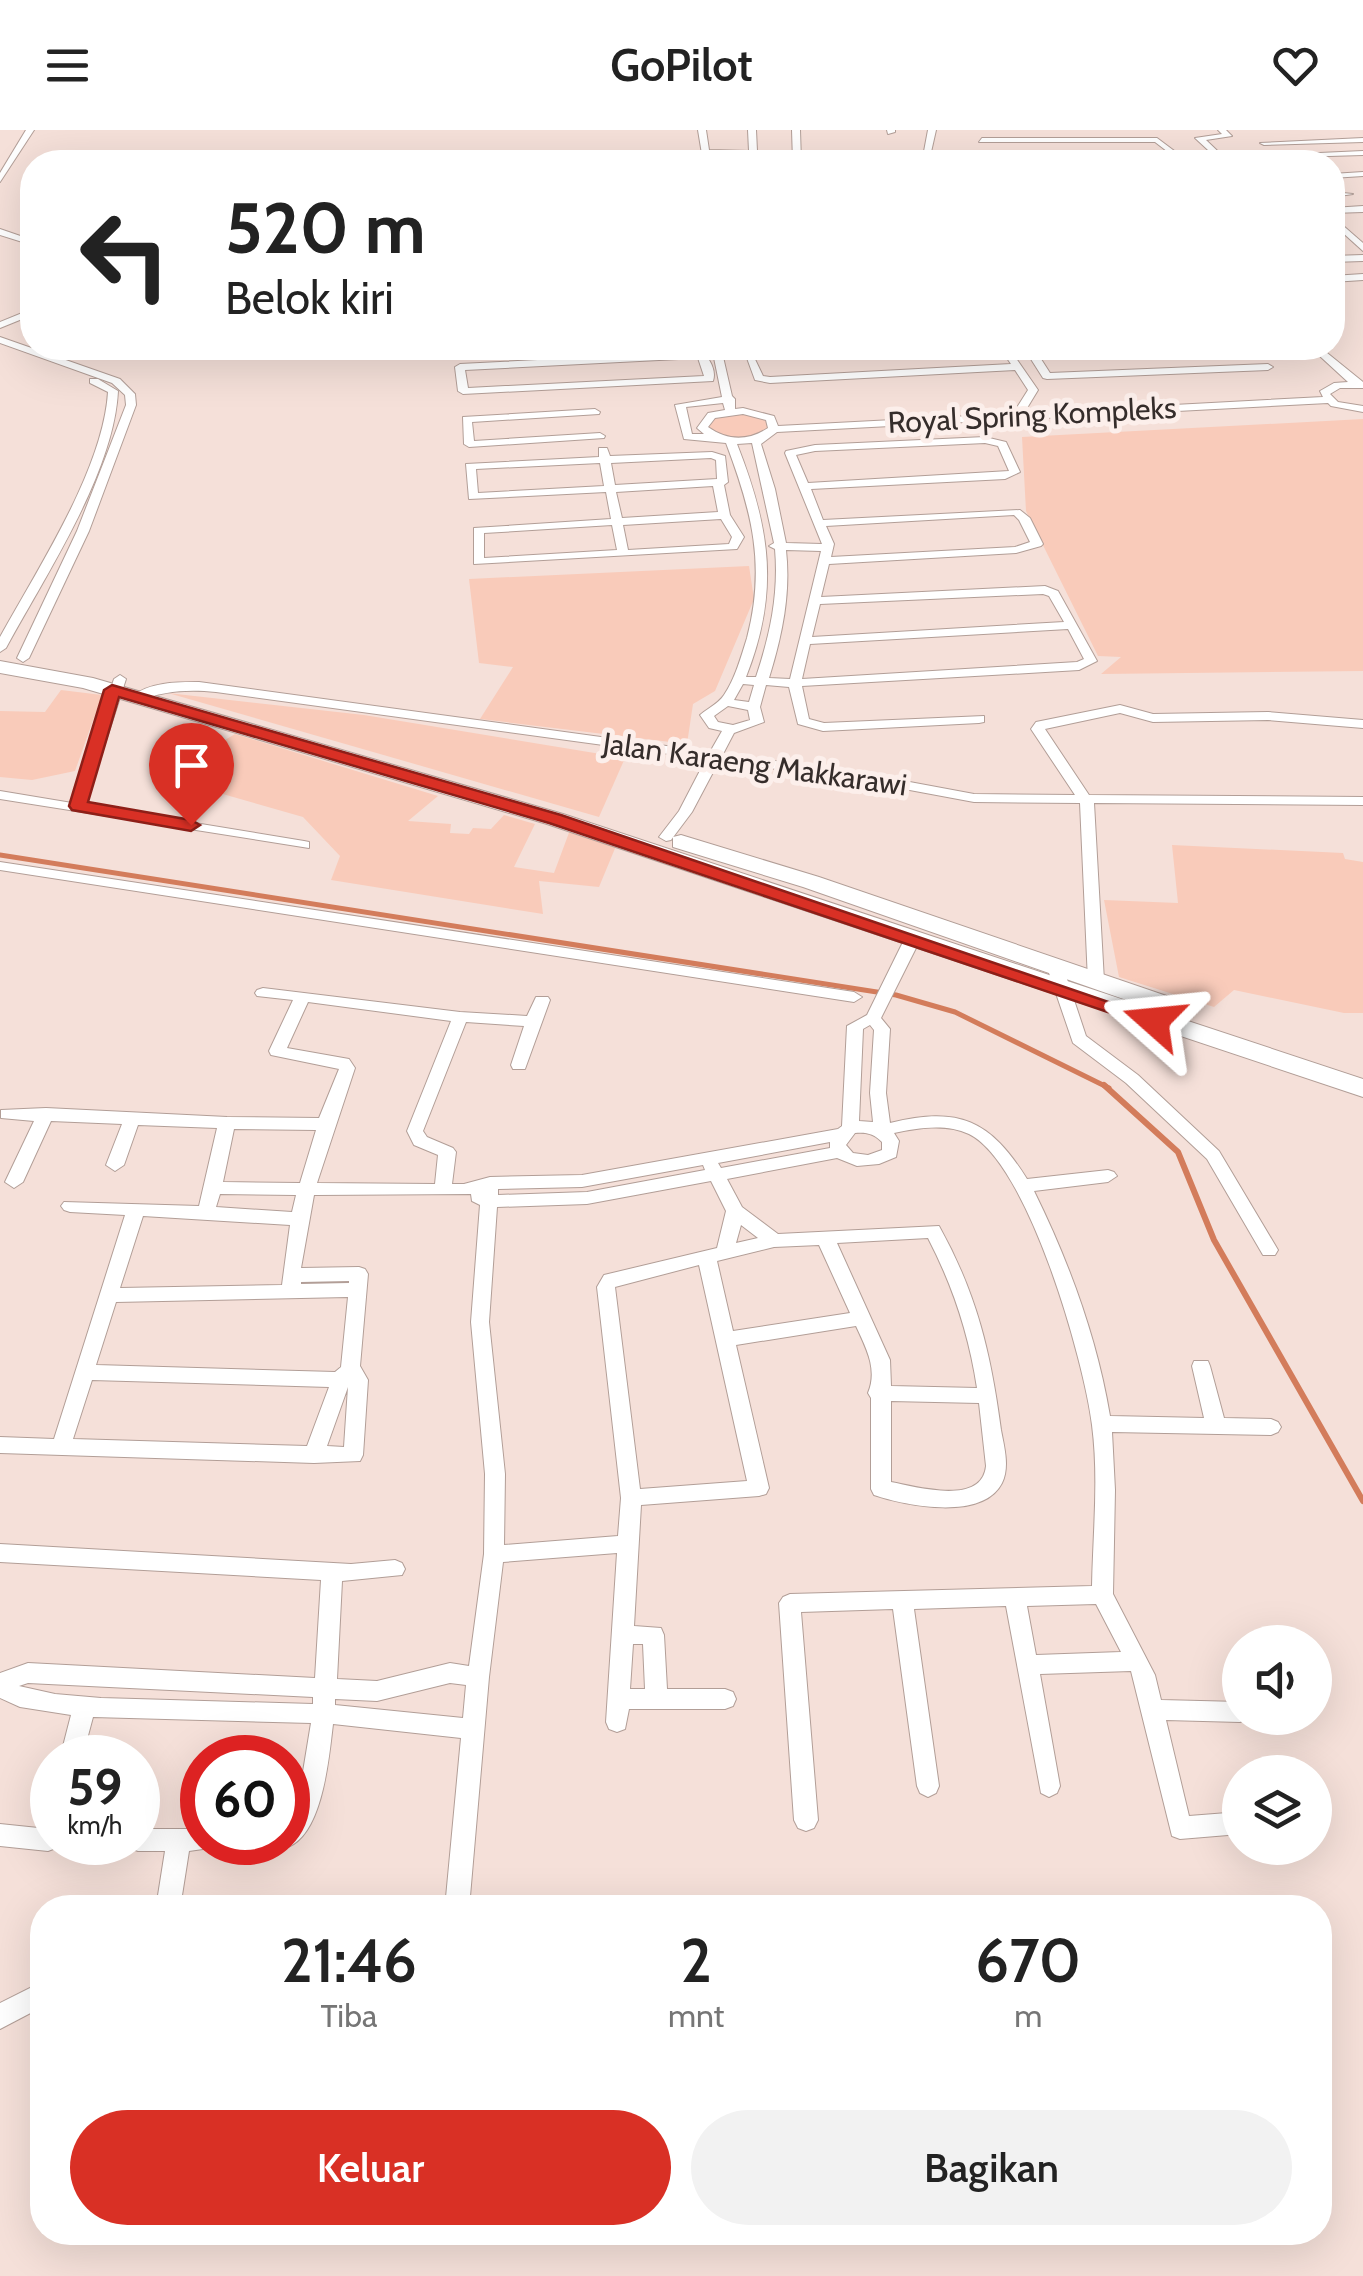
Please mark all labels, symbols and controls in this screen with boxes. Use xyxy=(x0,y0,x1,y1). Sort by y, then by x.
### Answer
icon: menu xyxy=(40,38,95,93)
text: GoPilot xyxy=(610,38,753,92)
icon: heart xyxy=(1268,38,1323,93)
text: 520 m xyxy=(225,185,426,271)
icon: left xyxy=(60,190,190,320)
text: Belok kiri xyxy=(225,271,394,325)
street label: Royal Spring Kompleks xyxy=(887,389,1177,441)
pin xyxy=(149,723,234,826)
street label: Jalan Karaeng Makkarawi xyxy=(600,724,909,804)
icon: arrive xyxy=(164,738,219,793)
position arrow xyxy=(1102,969,1206,1073)
map controls xyxy=(1222,1625,1332,1865)
button: sound xyxy=(1222,1625,1332,1735)
speed limit sign: 60 xyxy=(180,1735,310,1865)
button: layers xyxy=(1222,1755,1332,1865)
text: 59 xyxy=(68,1757,122,1818)
text: km/h xyxy=(68,1810,122,1840)
text: 21:46 xyxy=(281,1924,417,1997)
text: 2 xyxy=(680,1924,712,1997)
text: 670 xyxy=(975,1924,1081,1997)
text: Tiba xyxy=(321,1996,377,2035)
text: mnt xyxy=(668,1996,724,2035)
text: m xyxy=(1014,1996,1042,2035)
button: Keluar xyxy=(70,2110,671,2225)
button: Bagikan xyxy=(691,2110,1292,2225)

